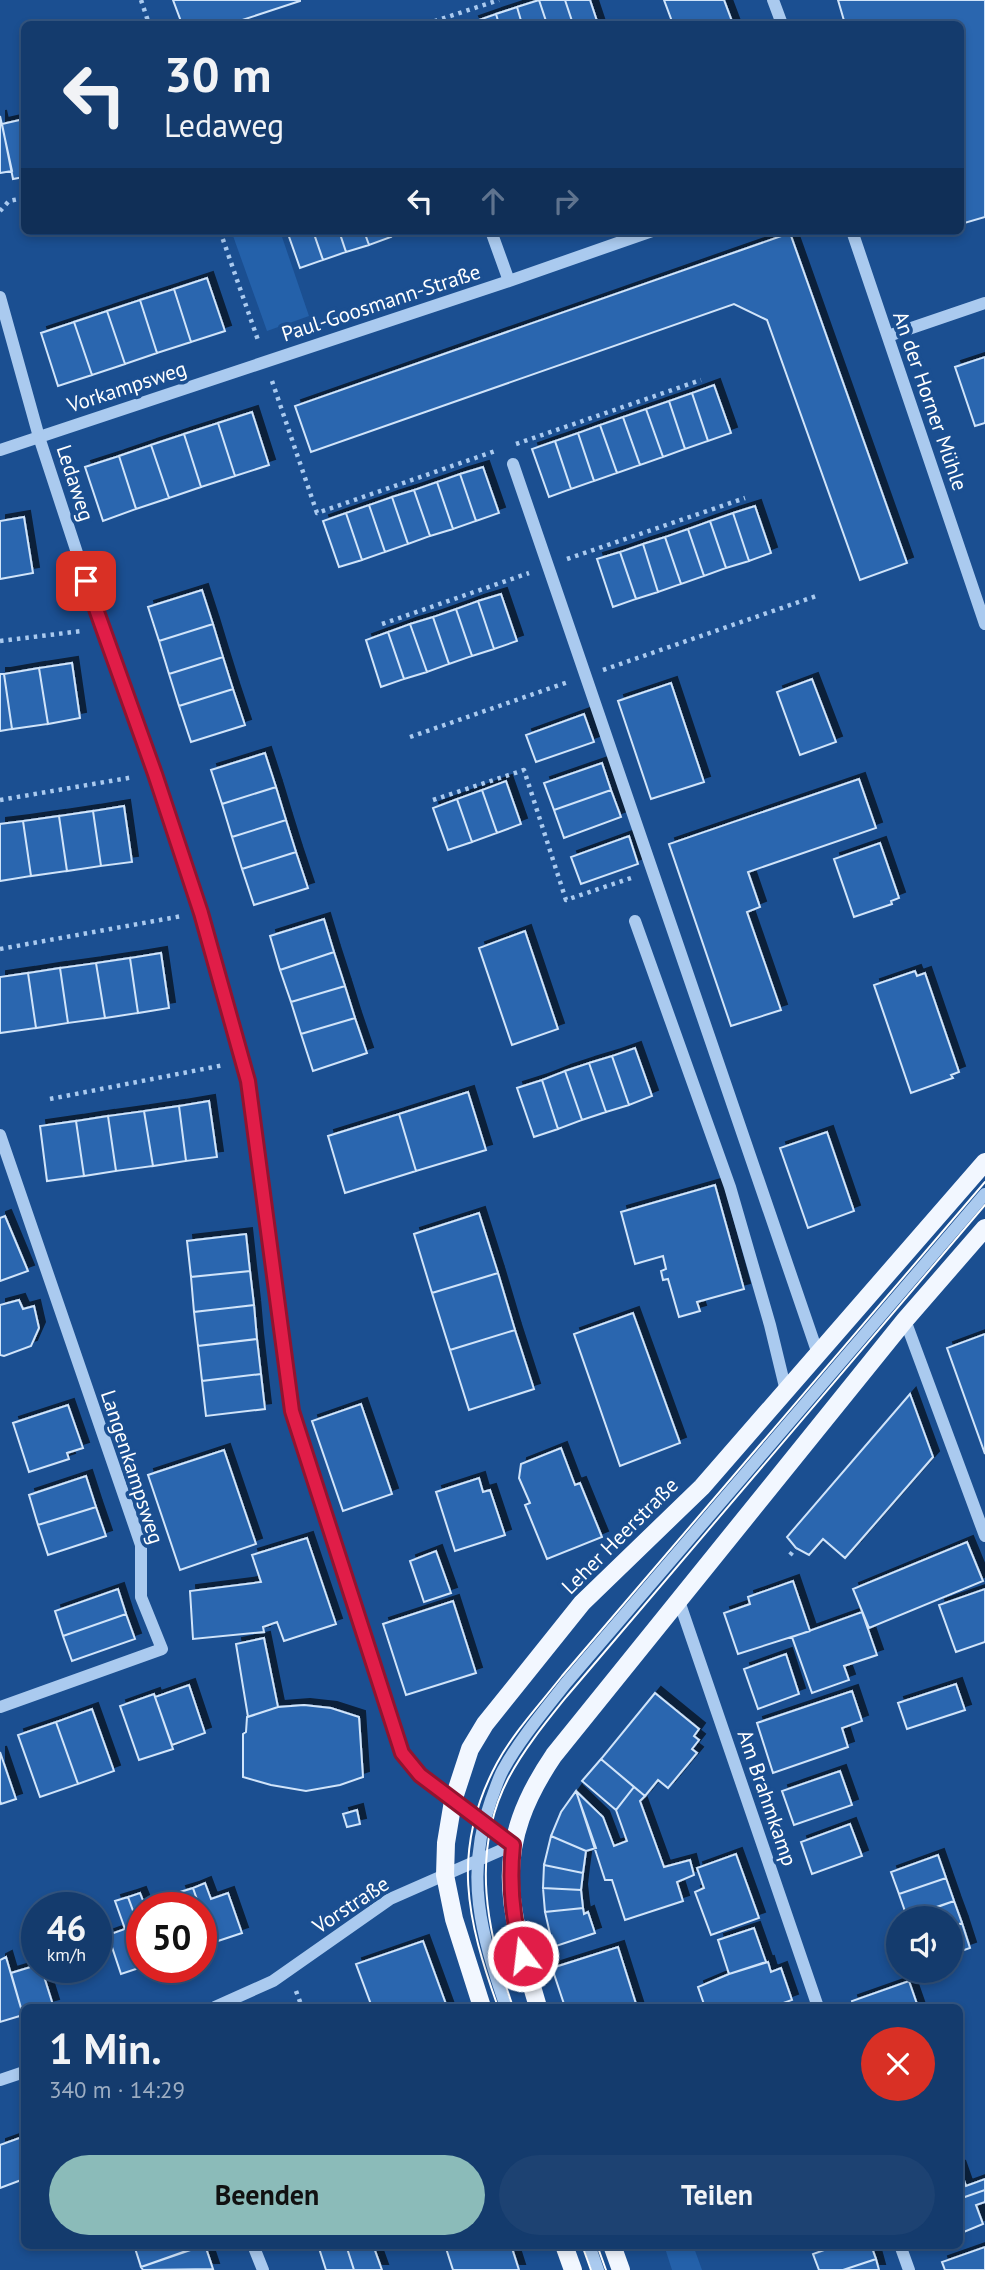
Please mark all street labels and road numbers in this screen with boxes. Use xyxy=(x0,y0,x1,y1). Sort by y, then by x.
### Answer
street label: Paul-Goosmann-Straße xyxy=(278,258,484,347)
street label: An der Horner Mühle xyxy=(887,308,974,494)
street label: Vorkampsweg xyxy=(63,355,190,419)
street label: Ledaweg xyxy=(50,441,101,525)
street label: Langenkampsweg xyxy=(95,1386,170,1547)
street label: Leher Heerstraße xyxy=(556,1472,684,1600)
street label: Am Brahmkamp xyxy=(732,1726,803,1869)
street label: Vorstraße xyxy=(307,1870,394,1940)

